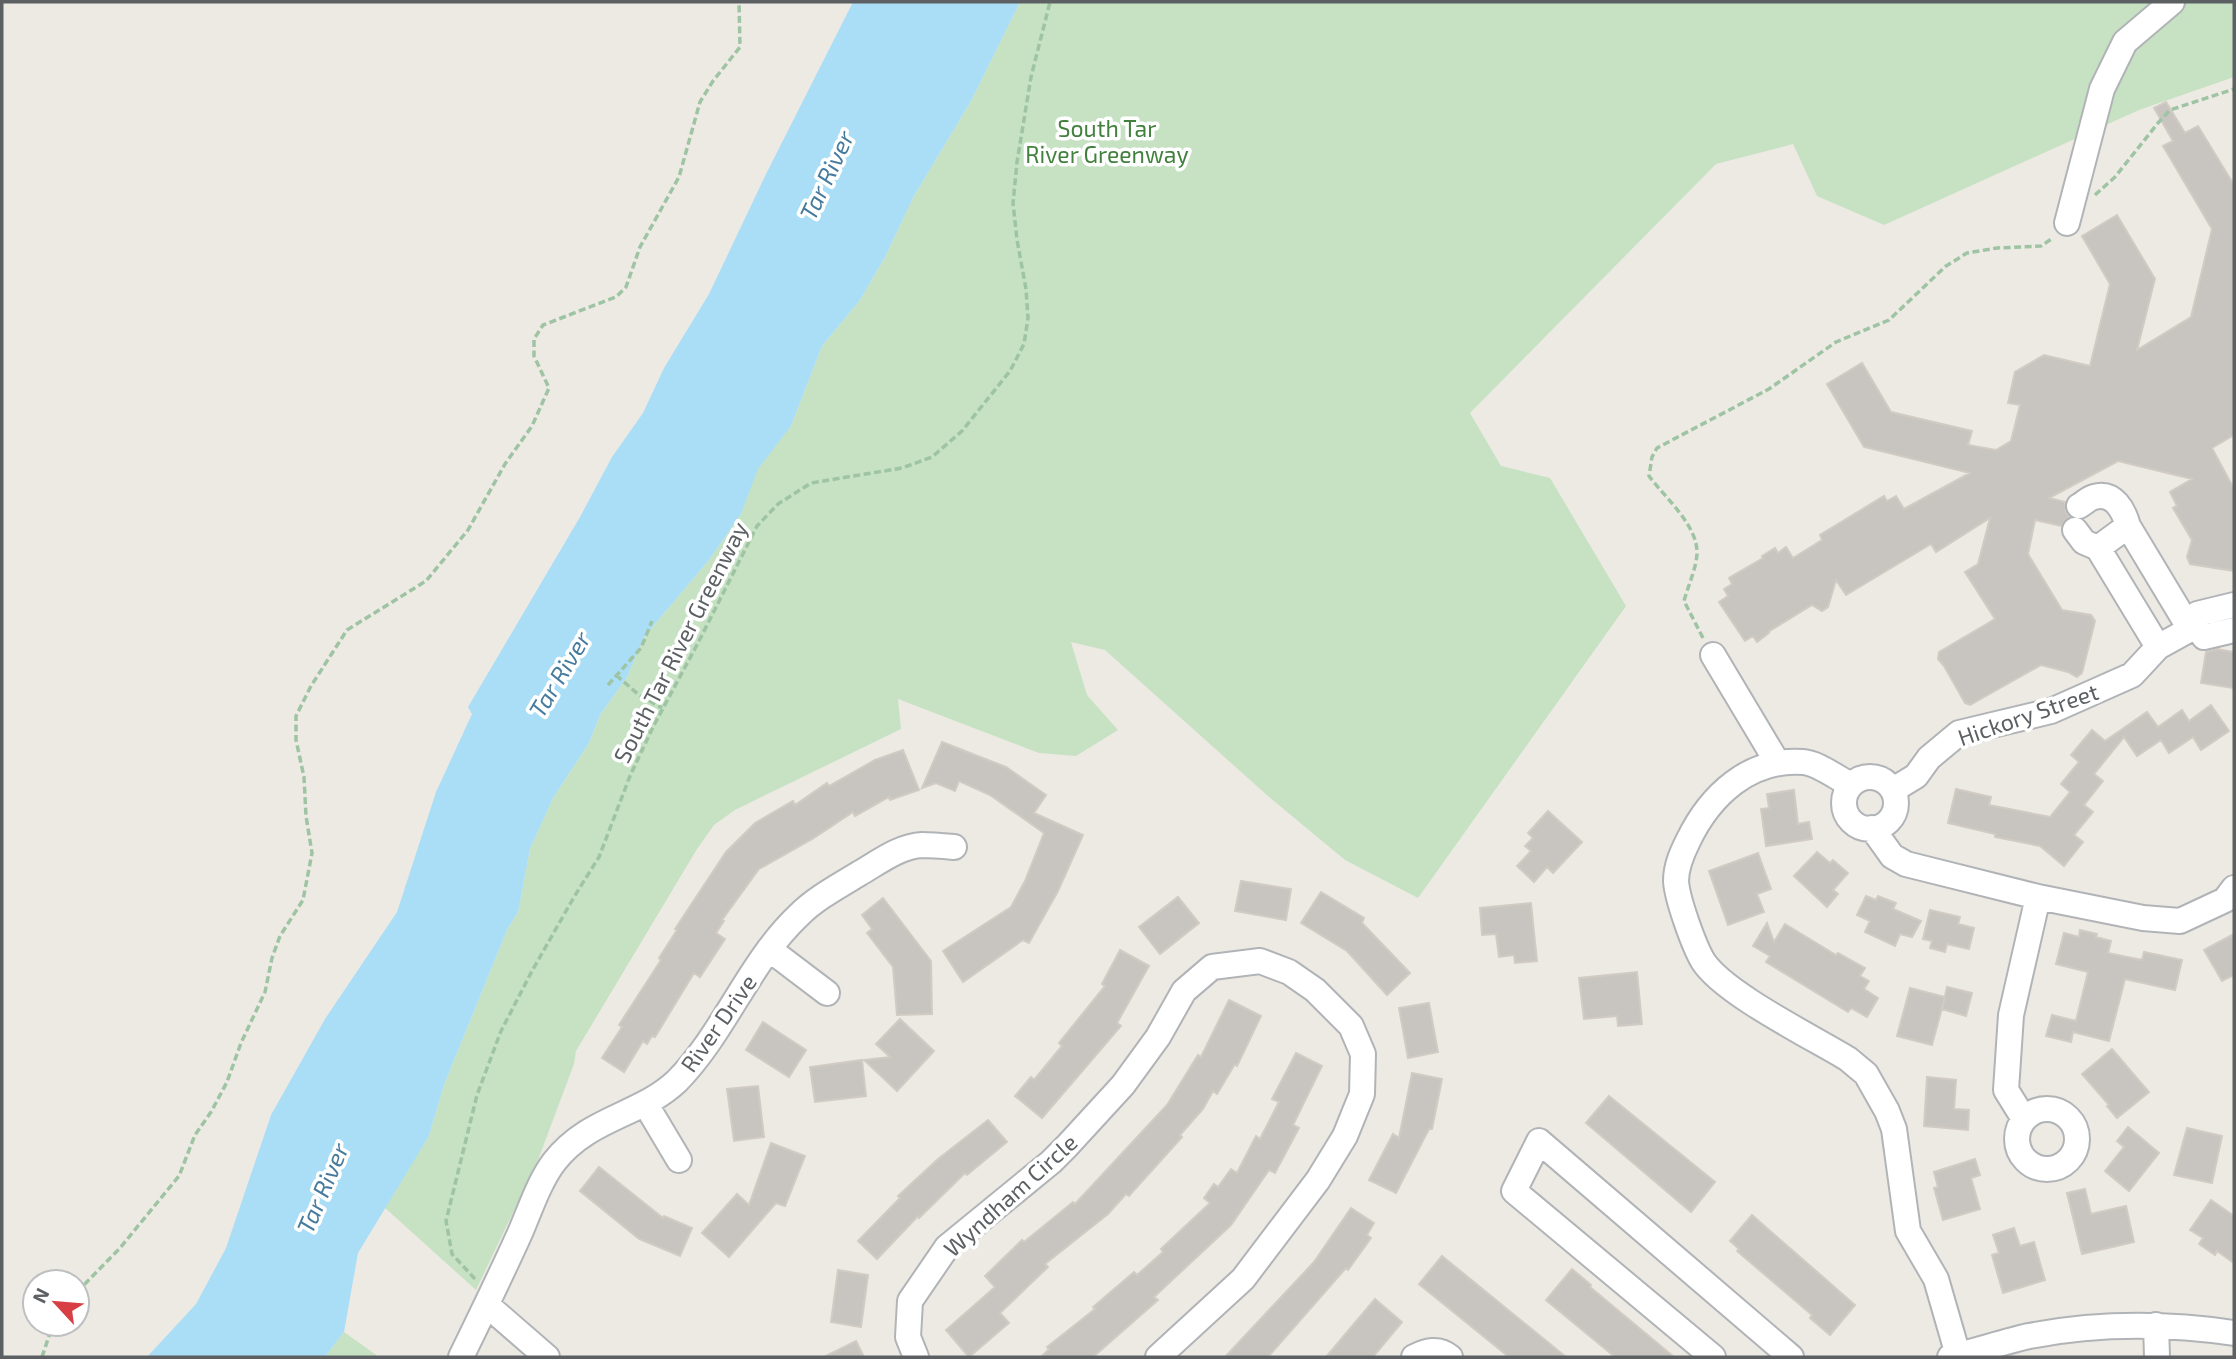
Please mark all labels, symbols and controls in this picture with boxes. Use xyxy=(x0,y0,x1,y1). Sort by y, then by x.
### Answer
park label: South Tar River Greenway xyxy=(1025,114,1189,168)
water label: Tar River xyxy=(793,125,859,224)
street label: South Tar River Greenway xyxy=(607,517,753,767)
water label: Tar River xyxy=(522,625,596,722)
street label: Hickory Street xyxy=(1954,677,2102,751)
street label: River Drive xyxy=(674,969,762,1077)
street label: Wyndham Circle xyxy=(937,1128,1083,1262)
water label: Tar River xyxy=(290,1138,354,1238)
north arrow xyxy=(21,1268,91,1338)
text: N xyxy=(27,1284,54,1307)

